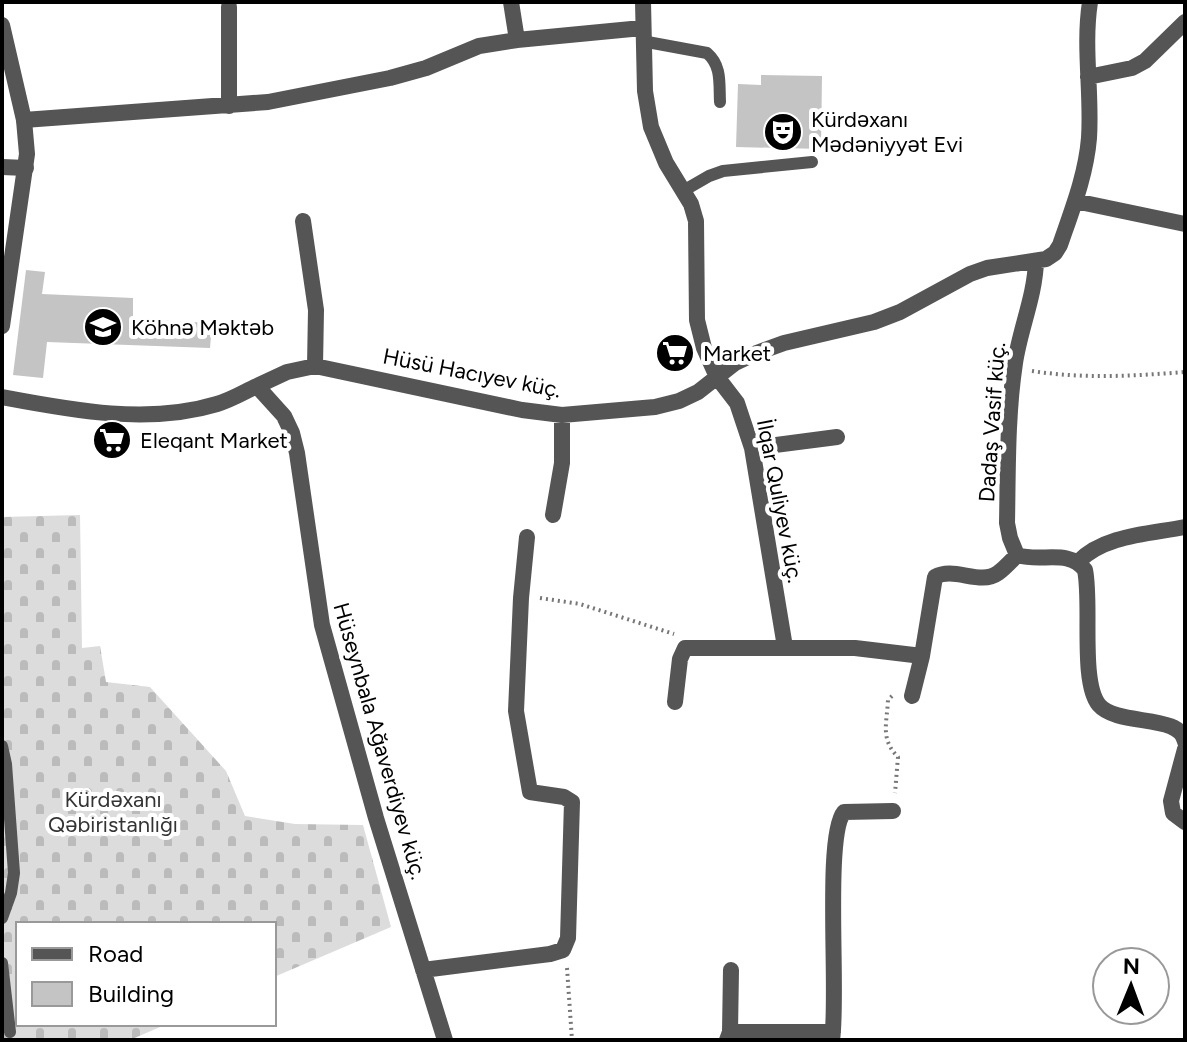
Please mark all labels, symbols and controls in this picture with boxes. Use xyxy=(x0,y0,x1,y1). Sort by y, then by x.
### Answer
place label: Kürdəxanı Mədəniyyət Evi xyxy=(811,106,963,158)
theatre icon: Kürdəxanı Mədəniyyət Evi xyxy=(762,111,804,153)
school or university icon: Köhnə Məktəb xyxy=(82,306,124,348)
place label: Köhnə Məktəb xyxy=(131,314,274,341)
supermarket icon: Market xyxy=(654,332,696,374)
place label: Market xyxy=(703,340,771,367)
street label: Dadaş Vasif küç. xyxy=(973,341,1011,503)
street label: Hüsü Hacıyev küç. xyxy=(381,342,563,404)
street label: İlqar Quliyev küç. xyxy=(751,417,809,585)
supermarket icon: Eleqant Market xyxy=(91,419,133,461)
place label: Eleqant Market xyxy=(140,427,288,454)
street label: Hüseynbala Ağaverdiyev küç. xyxy=(327,599,433,883)
park label: Kürdəxanı Qəbiristanlığı xyxy=(48,786,178,838)
legend xyxy=(16,922,276,1026)
text: Road xyxy=(88,939,143,968)
north arrow xyxy=(1091,946,1171,1026)
text: N xyxy=(1123,953,1140,980)
text: Building xyxy=(88,979,174,1008)

